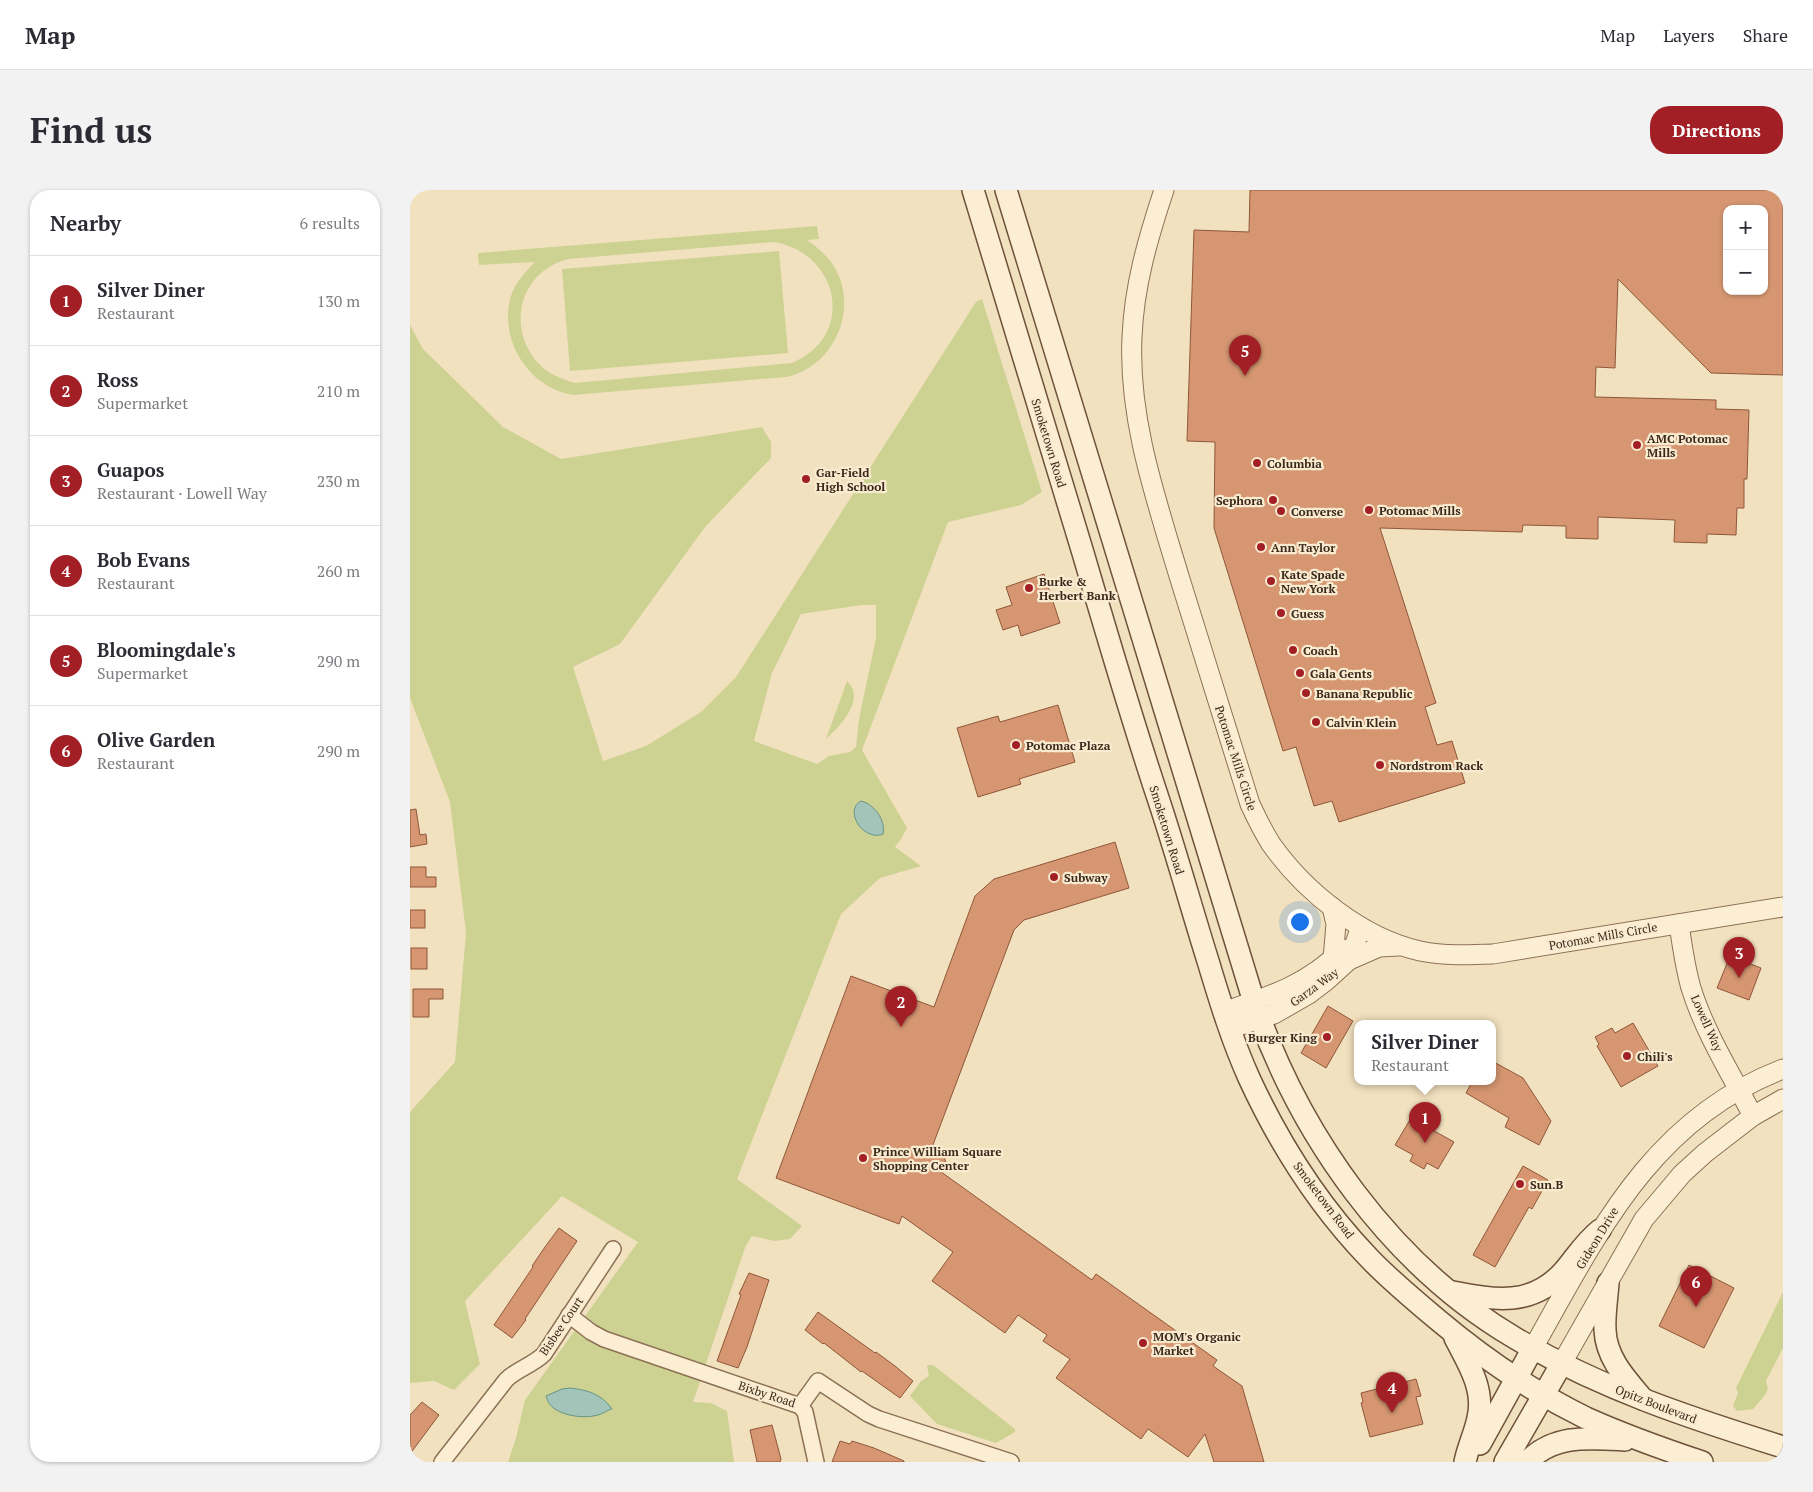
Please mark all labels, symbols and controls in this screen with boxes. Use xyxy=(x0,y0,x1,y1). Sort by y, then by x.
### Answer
text: Map xyxy=(25,19,75,51)
text: Map xyxy=(1600,23,1635,47)
text: Layers xyxy=(1663,23,1715,47)
text: Share xyxy=(1743,23,1788,47)
button: Directions xyxy=(1650,106,1783,154)
text: Find us xyxy=(30,107,152,153)
map controls xyxy=(1723,205,1768,295)
button: + xyxy=(1723,205,1768,250)
text: Nearby xyxy=(50,209,121,237)
text: 6 results xyxy=(300,212,360,234)
button: − xyxy=(1723,250,1768,295)
text: Silver Diner xyxy=(97,277,205,302)
text: 1 xyxy=(61,290,71,312)
text: 130 m xyxy=(317,290,360,312)
text: Restaurant xyxy=(97,302,175,324)
pin: 5 xyxy=(1229,335,1261,376)
text: Ross xyxy=(97,367,138,392)
text: 2 xyxy=(61,380,71,402)
text: 210 m xyxy=(317,380,360,402)
text: Supermarket xyxy=(97,392,188,414)
street label: Smoketown Road xyxy=(1028,397,1070,490)
place label: AMC Potomac Mills xyxy=(1647,431,1728,460)
marker: AMC Potomac Mills xyxy=(1631,439,1643,451)
place label: Columbia xyxy=(1267,456,1322,471)
text: Guapos xyxy=(97,457,164,482)
marker: Columbia xyxy=(1251,457,1263,469)
place label: Gar-Field High School xyxy=(816,465,885,494)
text: 3 xyxy=(61,470,71,492)
text: 230 m xyxy=(317,470,360,492)
marker: Gar-Field High School xyxy=(800,473,812,485)
text: Restaurant · Lowell Way xyxy=(97,482,267,504)
place label: Sephora xyxy=(1216,493,1263,508)
marker: Sephora xyxy=(1267,494,1279,506)
place label: Potomac Mills xyxy=(1379,503,1461,518)
place label: Converse xyxy=(1291,504,1344,519)
marker: Potomac Mills xyxy=(1363,504,1375,516)
marker: Converse xyxy=(1275,505,1287,517)
place label: Ann Taylor xyxy=(1271,540,1336,555)
marker: Ann Taylor xyxy=(1255,541,1267,553)
text: Bob Evans xyxy=(97,547,190,572)
text: 4 xyxy=(61,560,71,582)
text: 260 m xyxy=(317,560,360,582)
place label: Kate Spade New York xyxy=(1281,567,1346,596)
text: Restaurant xyxy=(97,572,175,594)
place label: Burke & Herbert Bank xyxy=(1039,574,1116,603)
marker: Kate Spade New York xyxy=(1265,575,1277,587)
marker: Burke & Herbert Bank xyxy=(1023,582,1035,594)
place label: Guess xyxy=(1291,606,1325,621)
marker: Guess xyxy=(1275,607,1287,619)
text: Bloomingdale's xyxy=(97,637,236,662)
place label: Coach xyxy=(1303,643,1338,658)
marker: Coach xyxy=(1287,644,1299,656)
text: 5 xyxy=(61,650,71,672)
text: 290 m xyxy=(317,650,360,672)
text: Supermarket xyxy=(97,662,188,684)
place label: Gala Gents xyxy=(1310,666,1373,681)
marker: Gala Gents xyxy=(1294,667,1306,679)
place label: Banana Republic xyxy=(1316,686,1413,701)
marker: Banana Republic xyxy=(1300,687,1312,699)
street label: Potomac Mills Circle xyxy=(1212,703,1260,813)
place label: Calvin Klein xyxy=(1326,715,1397,730)
marker: Calvin Klein xyxy=(1310,716,1322,728)
text: Olive Garden xyxy=(97,727,215,752)
place label: Potomac Plaza xyxy=(1026,738,1111,753)
marker: Potomac Plaza xyxy=(1010,739,1022,751)
text: 6 xyxy=(61,740,71,762)
text: 290 m xyxy=(317,740,360,762)
text: Restaurant xyxy=(97,752,175,774)
place label: Nordstrom Rack xyxy=(1390,758,1483,773)
marker: Nordstrom Rack xyxy=(1374,759,1386,771)
street label: Smoketown Road xyxy=(1146,784,1188,877)
place label: Subway xyxy=(1064,870,1108,885)
marker: Subway xyxy=(1048,871,1060,883)
your location xyxy=(1287,909,1313,935)
street label: Potomac Mills Circle xyxy=(1548,919,1658,953)
pin: 3 xyxy=(1723,937,1755,978)
street label: Garza Way xyxy=(1287,964,1342,1010)
pin: 2 xyxy=(885,986,917,1027)
street label: Lowell Way xyxy=(1688,992,1727,1054)
popup xyxy=(1354,1020,1496,1085)
text: Silver Diner xyxy=(1371,1029,1479,1054)
place label: Burger King xyxy=(1248,1030,1317,1045)
marker: Burger King xyxy=(1321,1031,1333,1043)
place label: Chili's xyxy=(1637,1049,1673,1064)
marker: Chili's xyxy=(1621,1050,1633,1062)
text: Restaurant xyxy=(1371,1054,1449,1076)
pin: 1 xyxy=(1409,1102,1441,1143)
place label: Prince William Square Shopping Center xyxy=(873,1144,1002,1173)
marker: Prince William Square Shopping Center xyxy=(857,1152,869,1164)
street label: Smoketown Road xyxy=(1290,1159,1358,1242)
place label: Sun.B xyxy=(1530,1177,1563,1192)
marker: Sun.B xyxy=(1514,1178,1526,1190)
street label: Gideon Drive xyxy=(1573,1204,1621,1272)
pin: 6 xyxy=(1680,1266,1712,1307)
street label: Bisbee Court xyxy=(536,1293,586,1358)
place label: MOM's Organic Market xyxy=(1153,1329,1241,1358)
marker: MOM's Organic Market xyxy=(1137,1337,1149,1349)
pin: 4 xyxy=(1376,1372,1408,1413)
street label: Bixby Road xyxy=(736,1378,798,1410)
street label: Opitz Boulevard xyxy=(1613,1382,1699,1427)

